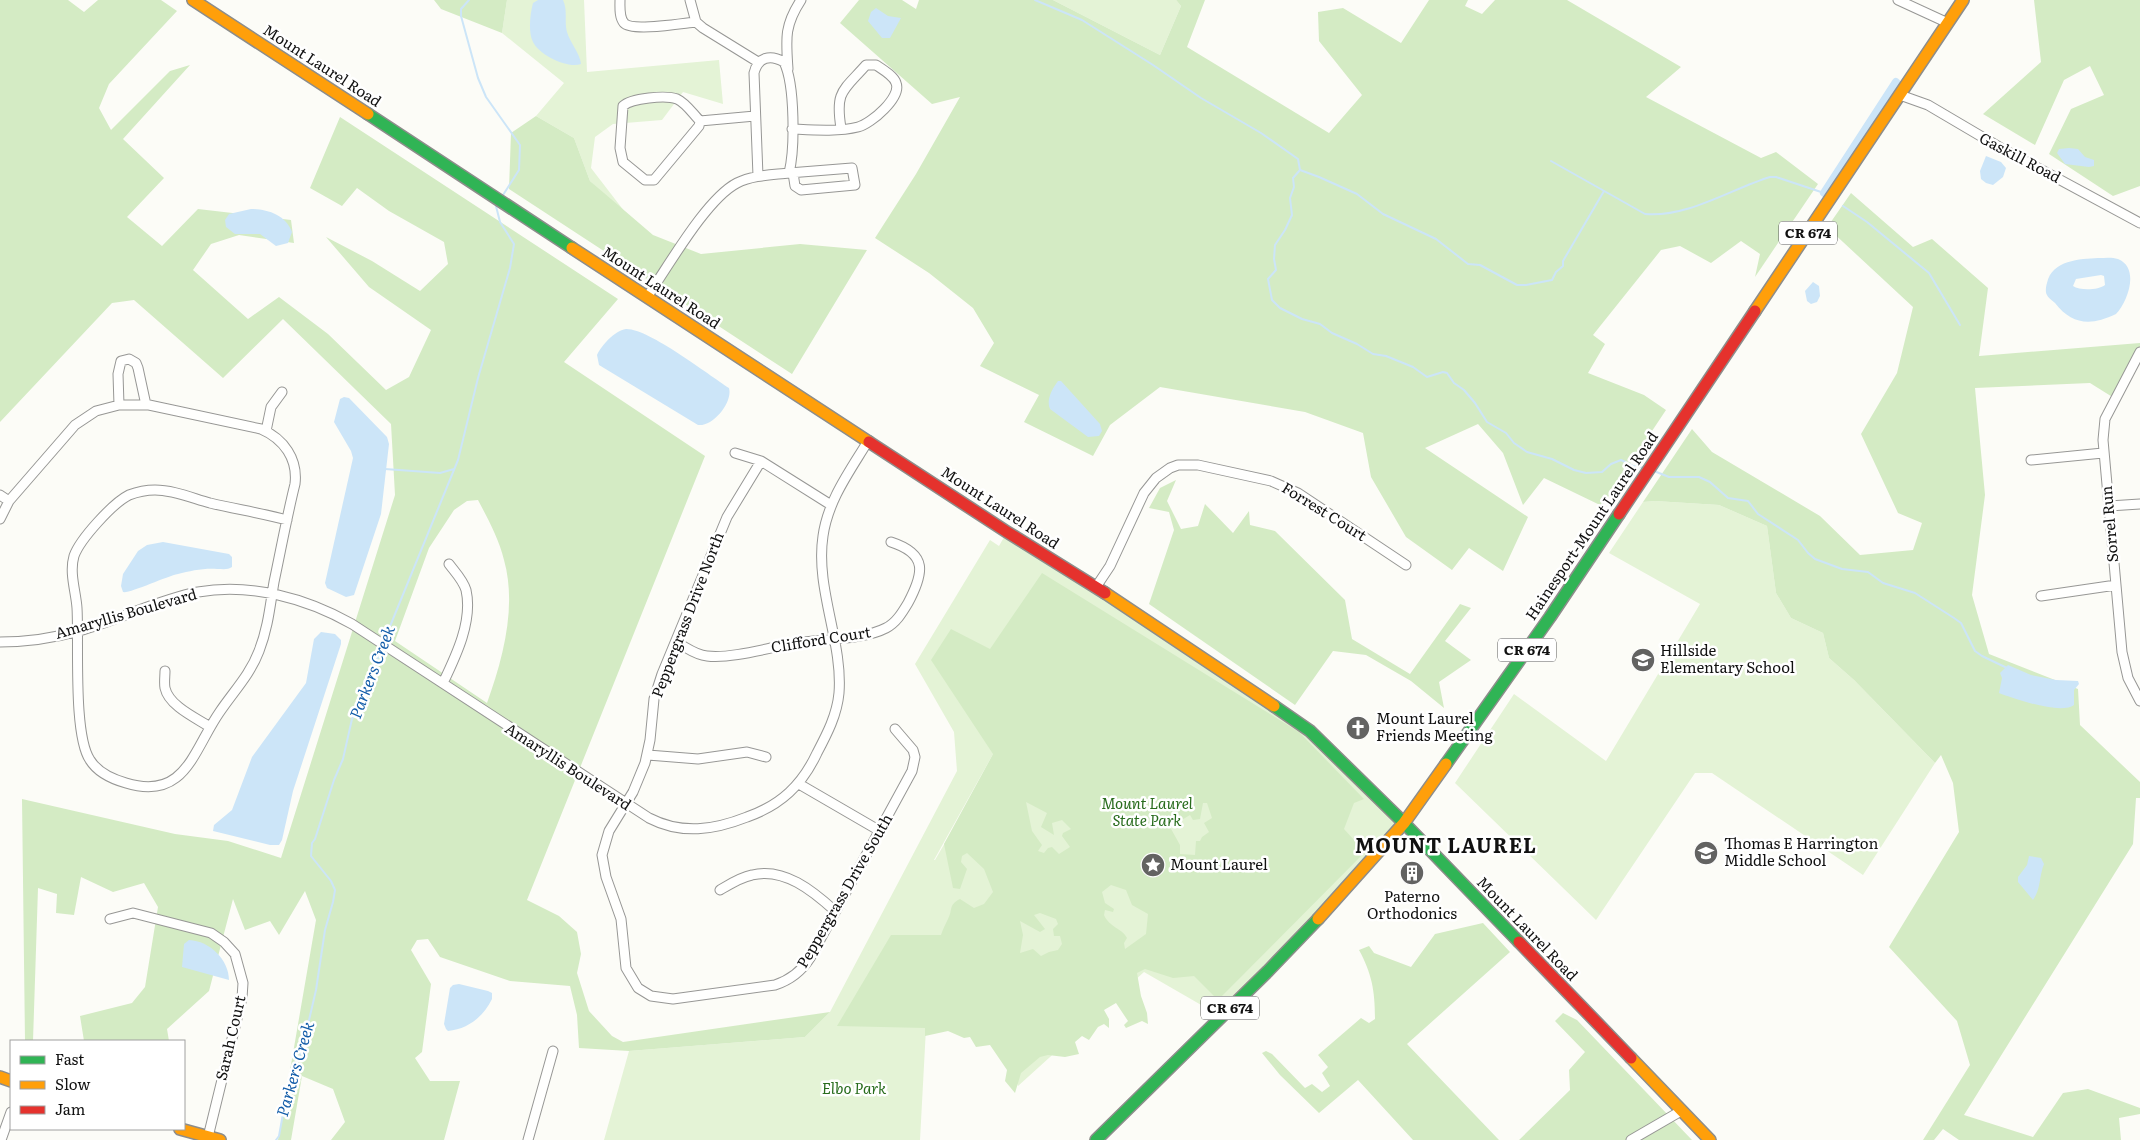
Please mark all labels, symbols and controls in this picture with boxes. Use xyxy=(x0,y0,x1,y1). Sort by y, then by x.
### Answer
street label: Mount Laurel Road xyxy=(259,18,387,112)
street label: Gaskill Road xyxy=(1976,125,2066,188)
road number: CR 674 xyxy=(1779,222,1837,244)
street label: Mount Laurel Road xyxy=(598,240,726,334)
street label: Hainesport-Mount Laurel Road xyxy=(1519,426,1663,624)
street label: Mount Laurel Road xyxy=(937,460,1065,554)
street label: Forrest Court xyxy=(1278,475,1372,546)
street label: Sorrel Run xyxy=(2094,485,2123,563)
street label: Peppergrass Drive North xyxy=(644,528,729,701)
street label: Amaryllis Boulevard xyxy=(52,581,199,644)
street label: Clifford Court xyxy=(769,619,872,658)
water label: Parkers Creek xyxy=(342,621,400,722)
road number: CR 674 xyxy=(1498,638,1556,662)
place label: Hillside Elementary School xyxy=(1660,638,1795,678)
school or university icon: Hillside Elementary School xyxy=(1630,647,1656,673)
place label: Mount Laurel Friends Meeting xyxy=(1376,706,1494,746)
church icon: Mount Laurel Friends Meeting xyxy=(1345,715,1371,741)
street label: Amaryllis Boulevard xyxy=(501,716,637,815)
park label: Mount Laurel State Park xyxy=(1101,791,1194,831)
street label: Peppergrass Drive South xyxy=(790,809,897,972)
district label: MOUNT LAUREL xyxy=(1355,829,1537,859)
place label: Thomas E Harrington Middle School xyxy=(1724,831,1879,871)
school or university icon: Thomas E Harrington Middle School xyxy=(1693,840,1719,866)
place icon: Mount Laurel xyxy=(1140,852,1166,878)
place label: Mount Laurel xyxy=(1170,852,1268,875)
building icon: Paterno Orthodonics xyxy=(1399,860,1425,886)
street label: Mount Laurel Road xyxy=(1472,871,1584,985)
place label: Paterno Orthodonics xyxy=(1367,884,1457,924)
street label: Sarah Court xyxy=(209,993,250,1083)
road number: CR 674 xyxy=(1201,996,1259,1020)
water label: Parkers Creek xyxy=(269,1018,319,1119)
legend xyxy=(10,1040,185,1130)
text: Fast xyxy=(55,1047,84,1070)
text: Slow xyxy=(55,1072,90,1095)
park label: Elbo Park xyxy=(822,1076,887,1099)
text: Jam xyxy=(55,1097,86,1120)

